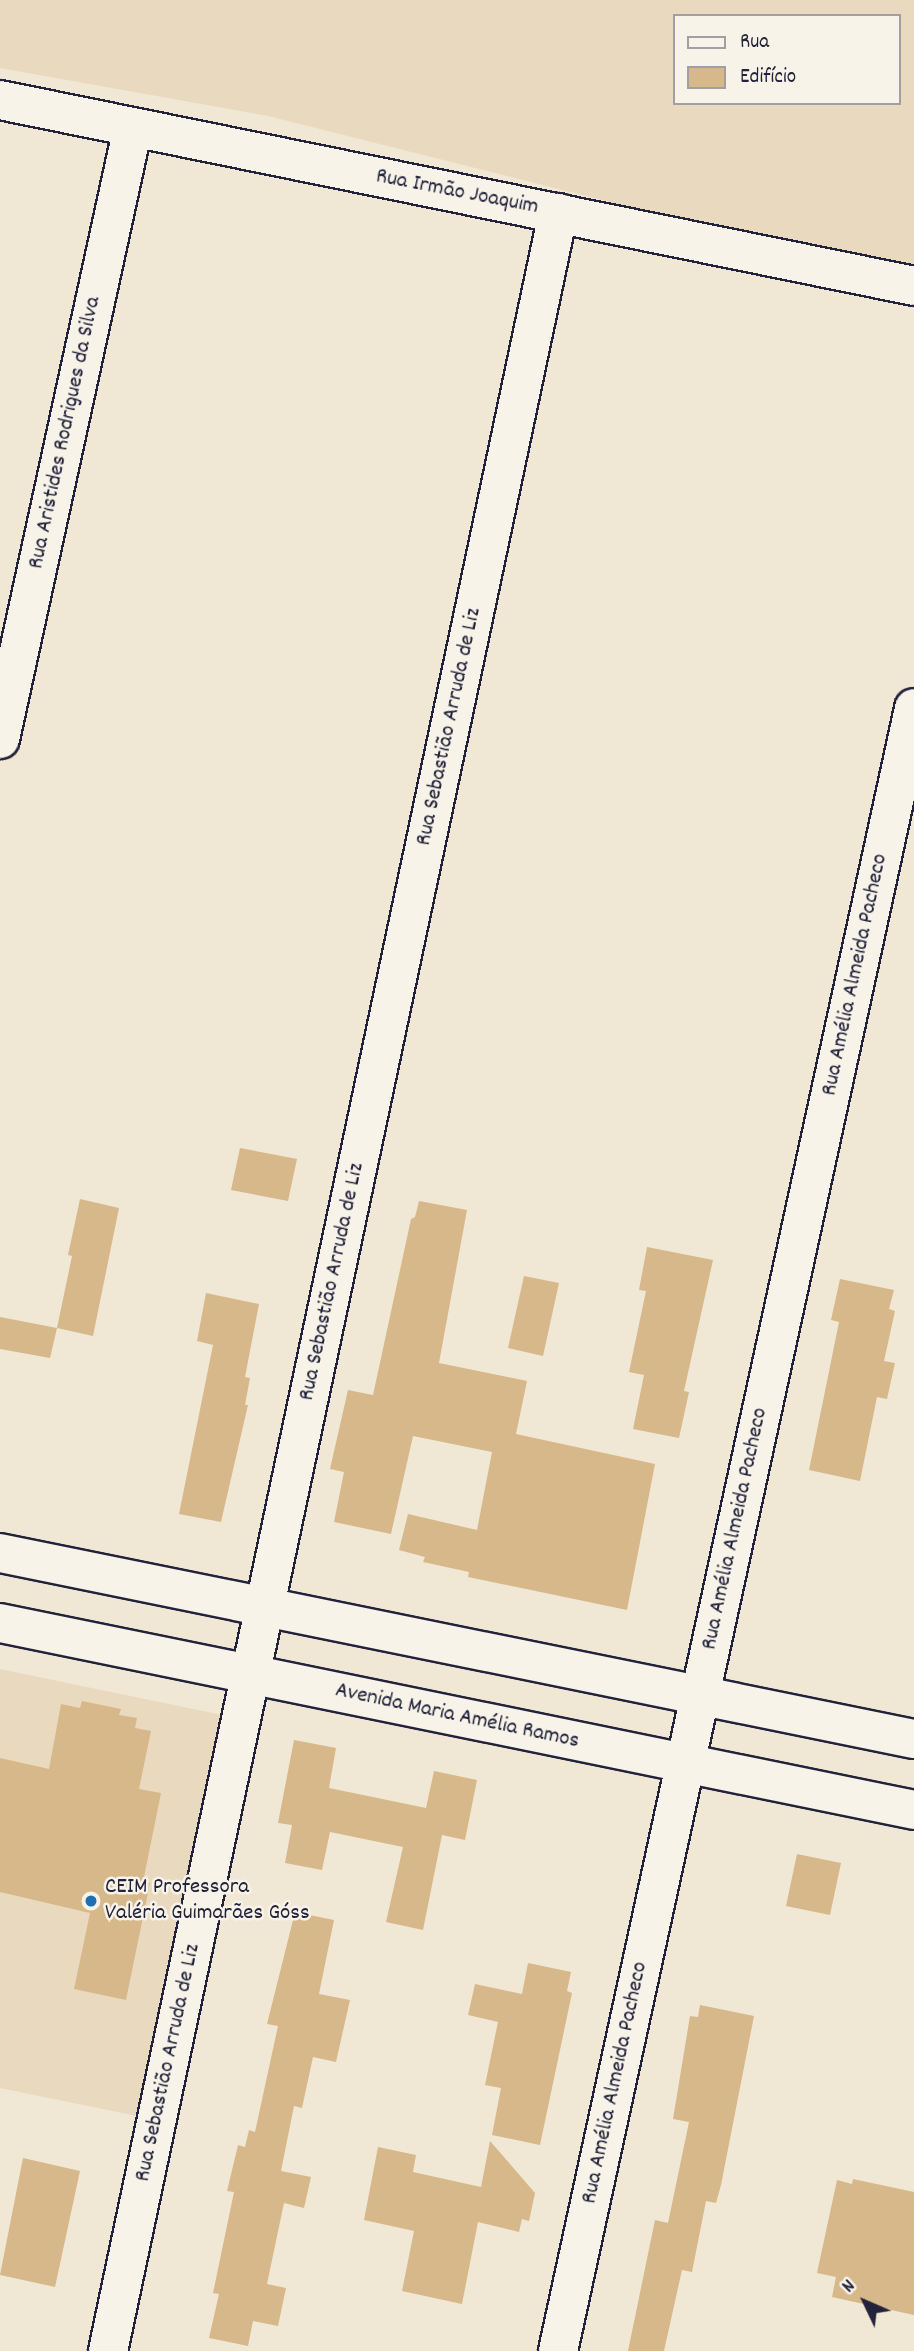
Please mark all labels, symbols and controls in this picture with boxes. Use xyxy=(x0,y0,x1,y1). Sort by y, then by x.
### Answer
legend xyxy=(673,14,900,105)
text: Rua xyxy=(740,28,769,58)
text: Edifício xyxy=(740,63,796,93)
street label: Rua Irmão Joaquim xyxy=(373,164,541,222)
street label: Rua Aristides Rodrigues da Silva xyxy=(24,294,108,572)
street label: Rua Sebastião Arruda de Liz xyxy=(411,606,489,848)
street label: Rua Amélia Almeida Pacheco xyxy=(817,851,895,1099)
street label: Rua Sebastião Arruda de Liz xyxy=(294,1161,372,1403)
street label: Rua Amélia Almeida Pacheco xyxy=(697,1405,775,1653)
street label: Avenida Maria Amélia Ramos xyxy=(332,1678,582,1756)
place label: CEIM Professora Valéria Guimarães Góss xyxy=(105,1874,310,1928)
marker: CEIM Professora Valéria Guimarães Góss xyxy=(83,1893,99,1909)
street label: Rua Sebastião Arruda de Liz xyxy=(130,1942,208,2184)
street label: Rua Amélia Almeida Pacheco xyxy=(577,1959,655,2207)
north arrow xyxy=(830,2267,900,2337)
text: N xyxy=(837,2274,863,2300)

